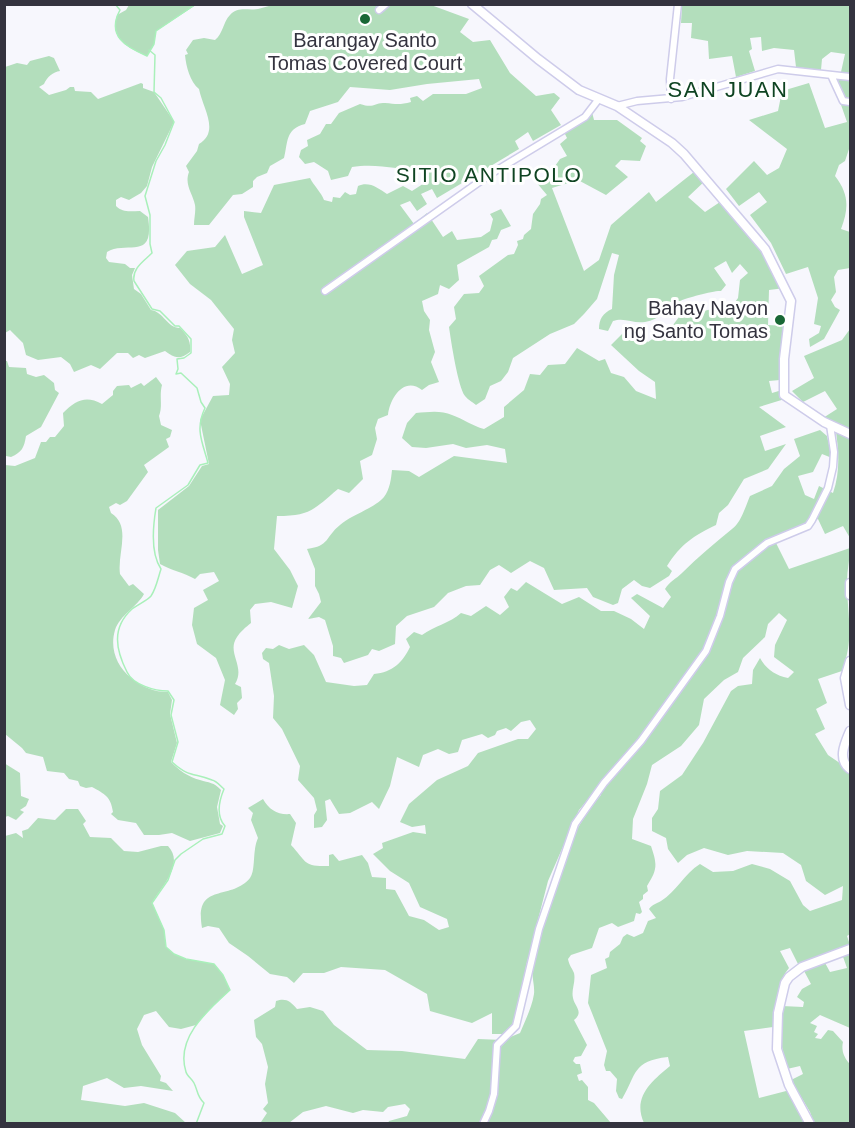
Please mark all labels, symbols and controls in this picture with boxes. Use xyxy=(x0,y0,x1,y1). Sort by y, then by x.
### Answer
marker: Barangay Santo Tomas Covered Court xyxy=(358,12,372,26)
place label: Barangay Santo Tomas Covered Court xyxy=(268,29,463,74)
district label: SAN JUAN xyxy=(668,77,788,102)
district label: SITIO ANTIPOLO xyxy=(396,163,582,186)
place label: Bahay Nayon ng Santo Tomas xyxy=(624,297,768,342)
marker: Bahay Nayon ng Santo Tomas xyxy=(773,313,787,327)

